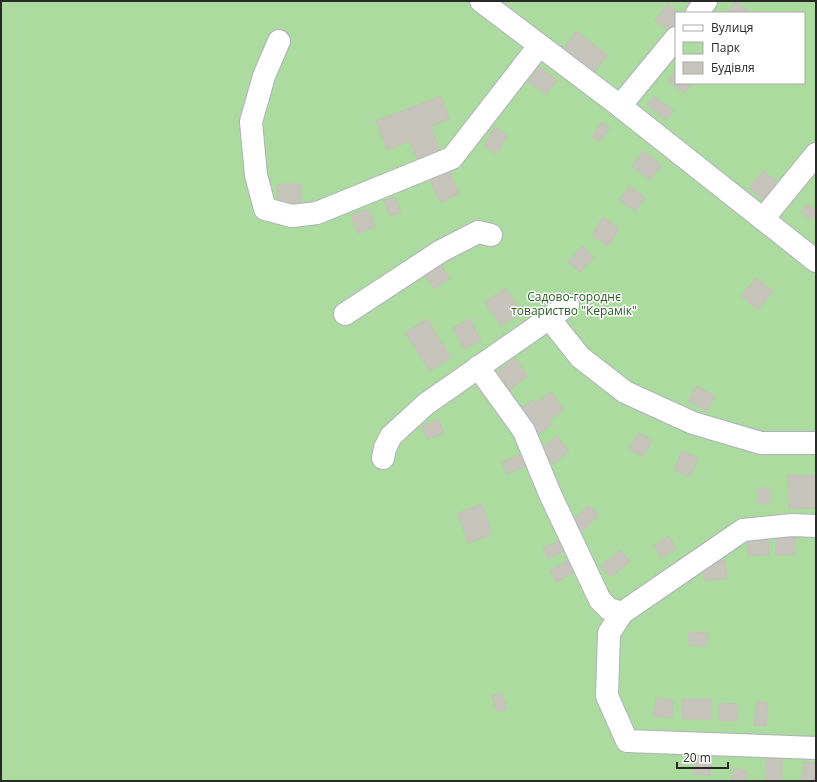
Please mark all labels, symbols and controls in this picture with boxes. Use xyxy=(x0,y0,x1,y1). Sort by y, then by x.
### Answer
legend xyxy=(675,12,805,84)
text: Вулиця xyxy=(711,19,753,36)
text: Парк xyxy=(711,39,741,56)
text: Будівля xyxy=(711,59,755,76)
park label: Садово-городнє товариство "Керамік" xyxy=(511,288,637,319)
scale bar xyxy=(677,744,728,770)
text: 20 m xyxy=(683,749,711,766)

